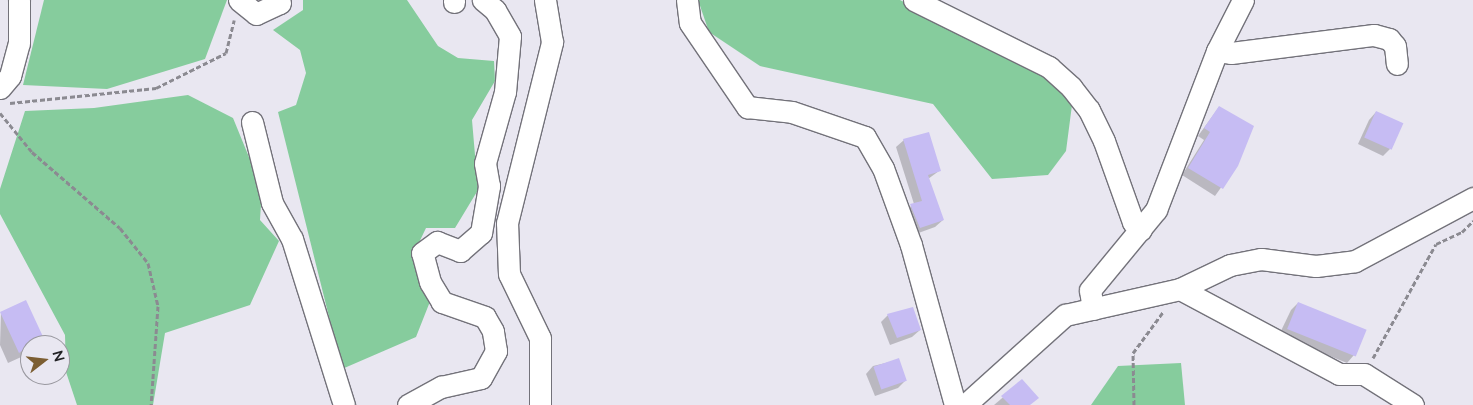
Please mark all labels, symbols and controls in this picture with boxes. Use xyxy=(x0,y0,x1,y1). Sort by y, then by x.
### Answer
north arrow xyxy=(20,335,70,385)
text: N xyxy=(49,348,69,364)

